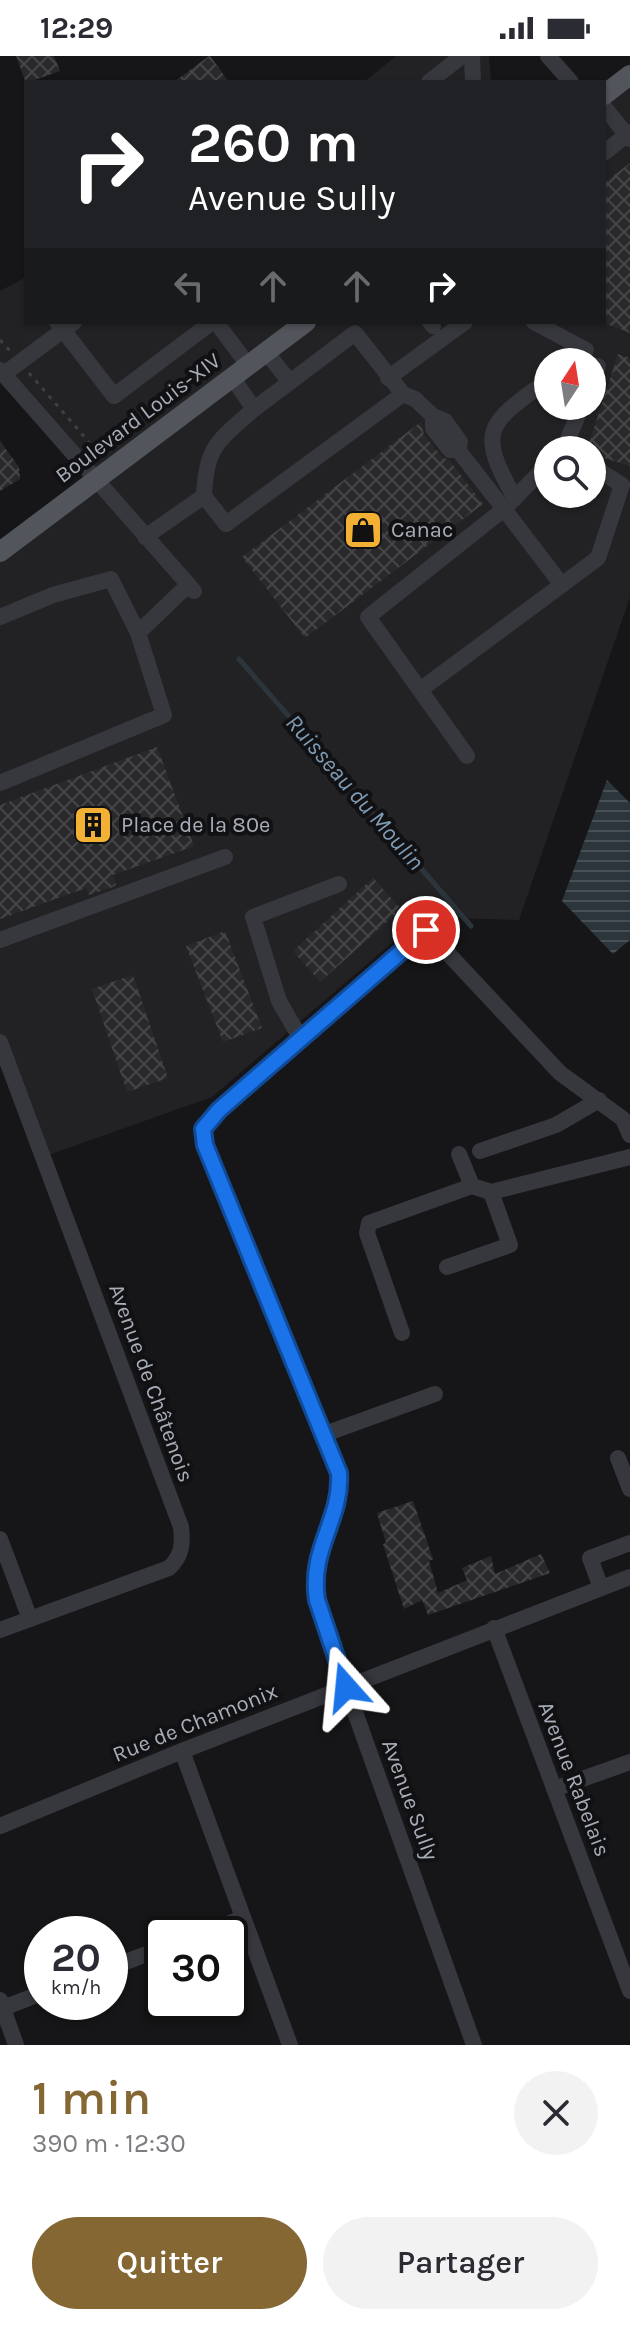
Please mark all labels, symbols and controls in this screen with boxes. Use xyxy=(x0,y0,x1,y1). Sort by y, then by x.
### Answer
text: 12:29 xyxy=(40,10,113,46)
text: 260 m xyxy=(188,110,359,175)
icon: right xyxy=(56,112,160,216)
text: Avenue Sully xyxy=(188,177,396,219)
icon: left xyxy=(167,264,211,308)
icon: ahead xyxy=(251,264,295,308)
icon: ahead xyxy=(335,264,379,308)
icon: right xyxy=(419,264,463,308)
street label: Boulevard Louis-XIV xyxy=(50,347,226,489)
north arrow xyxy=(534,348,606,420)
map controls xyxy=(534,348,606,508)
button: search xyxy=(534,436,606,508)
shop icon: Canac xyxy=(342,509,384,551)
place label: Canac xyxy=(391,517,453,543)
water label: Ruisseau du Moulin xyxy=(280,709,430,875)
building icon: Place de la 80e xyxy=(72,804,114,846)
place label: Place de la 80e xyxy=(121,812,270,838)
pin xyxy=(392,896,460,964)
icon: arrive xyxy=(404,908,448,952)
street label: Avenue de Châtenois xyxy=(103,1280,199,1486)
position arrow xyxy=(304,1645,388,1729)
street label: Rue de Chamonix xyxy=(109,1678,281,1768)
street label: Avenue Rabelais xyxy=(532,1698,616,1860)
street label: Avenue Sully xyxy=(376,1736,444,1864)
speed limit sign: 30 xyxy=(144,1916,248,2020)
text: 20 xyxy=(51,1934,101,1981)
text: km/h xyxy=(51,1976,101,1999)
text: 1 min xyxy=(32,2070,151,2126)
button: close xyxy=(514,2071,598,2155)
text: 390 m · 12:30 xyxy=(32,2128,186,2159)
button: Quitter xyxy=(32,2217,307,2309)
button: Partager xyxy=(323,2217,598,2309)

